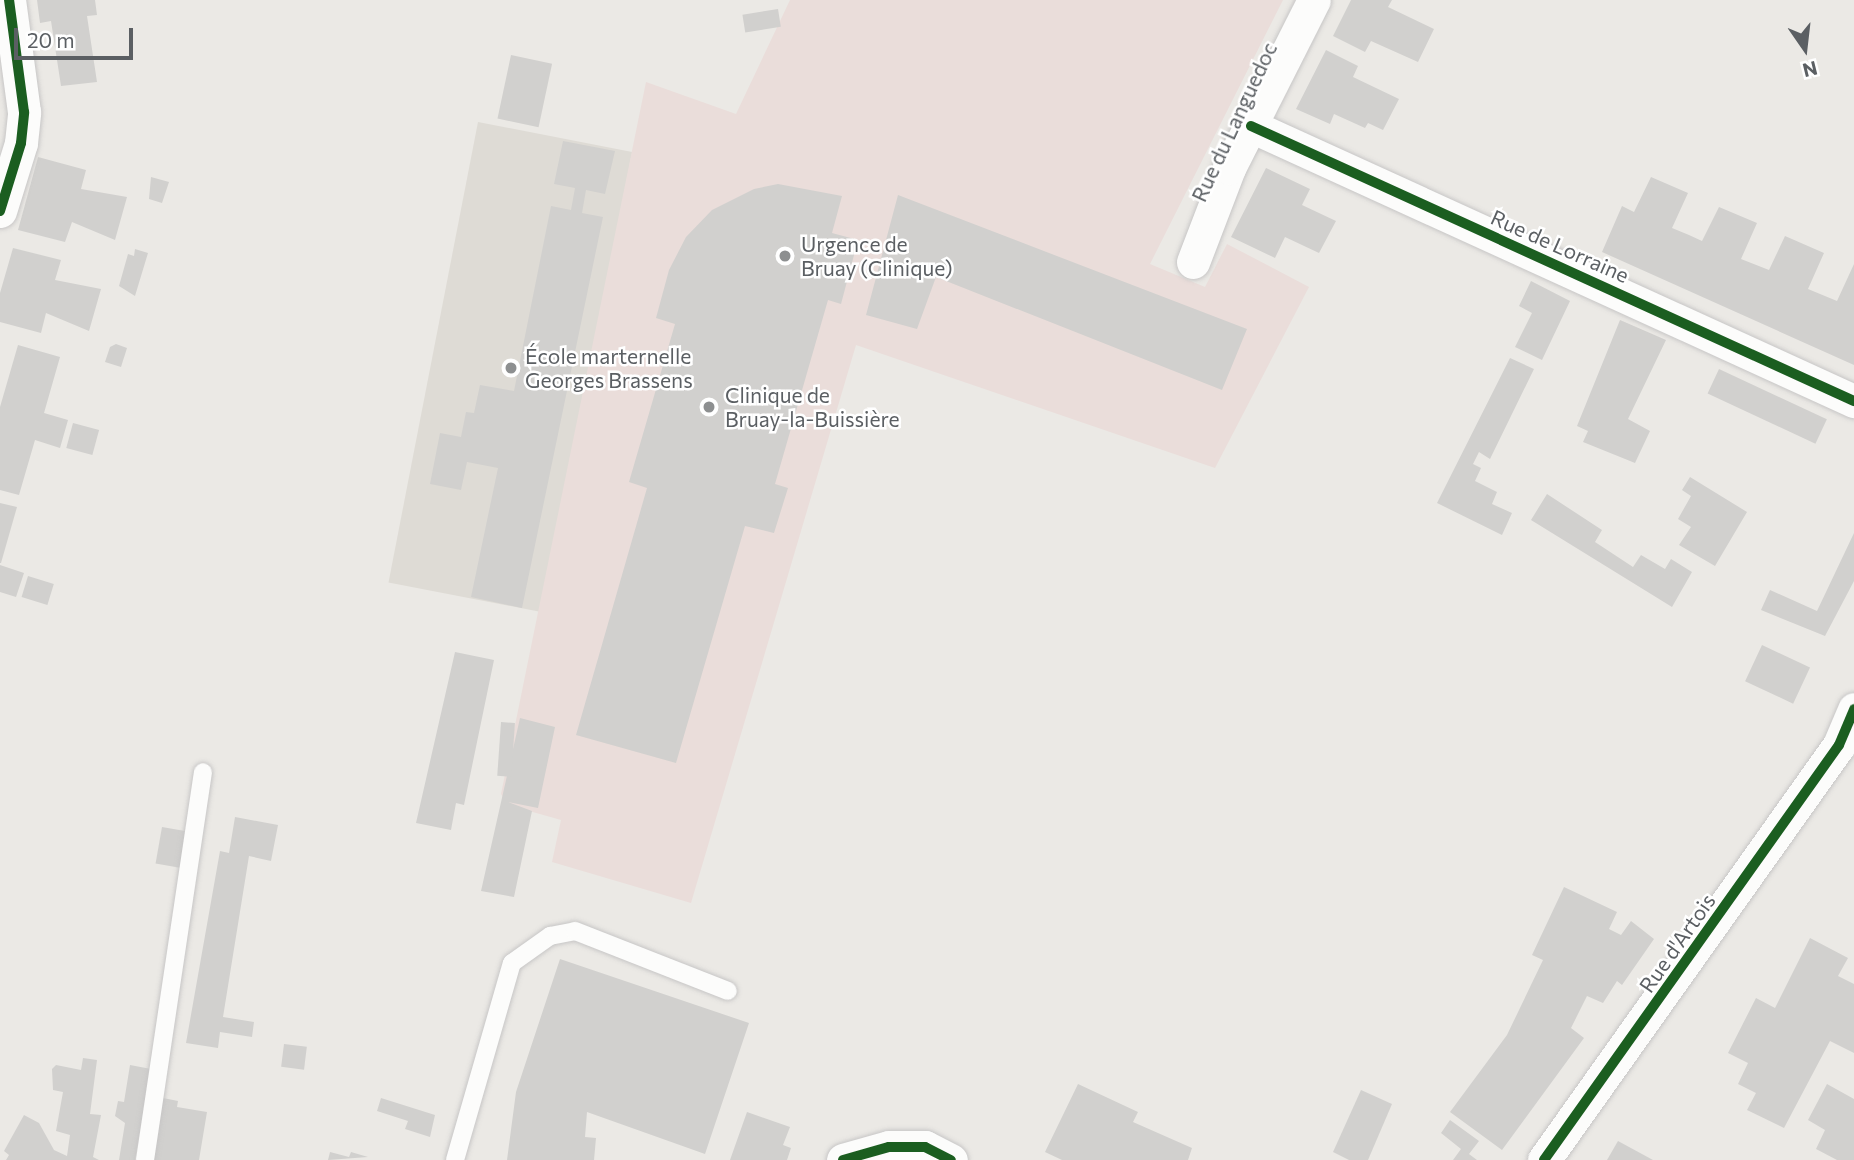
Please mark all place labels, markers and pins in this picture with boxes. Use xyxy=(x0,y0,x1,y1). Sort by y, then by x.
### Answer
place label: Urgence de Bruay (Clinique) xyxy=(801,231,953,281)
marker: Urgence de Bruay (Clinique) xyxy=(775,246,795,266)
place label: École marternelle Georges Brassens xyxy=(525,343,693,393)
marker: École marternelle Georges Brassens xyxy=(503,360,519,376)
place label: Clinique de Bruay-la-Buissière xyxy=(725,382,900,432)
marker: Clinique de Bruay-la-Buissière xyxy=(699,397,719,417)

